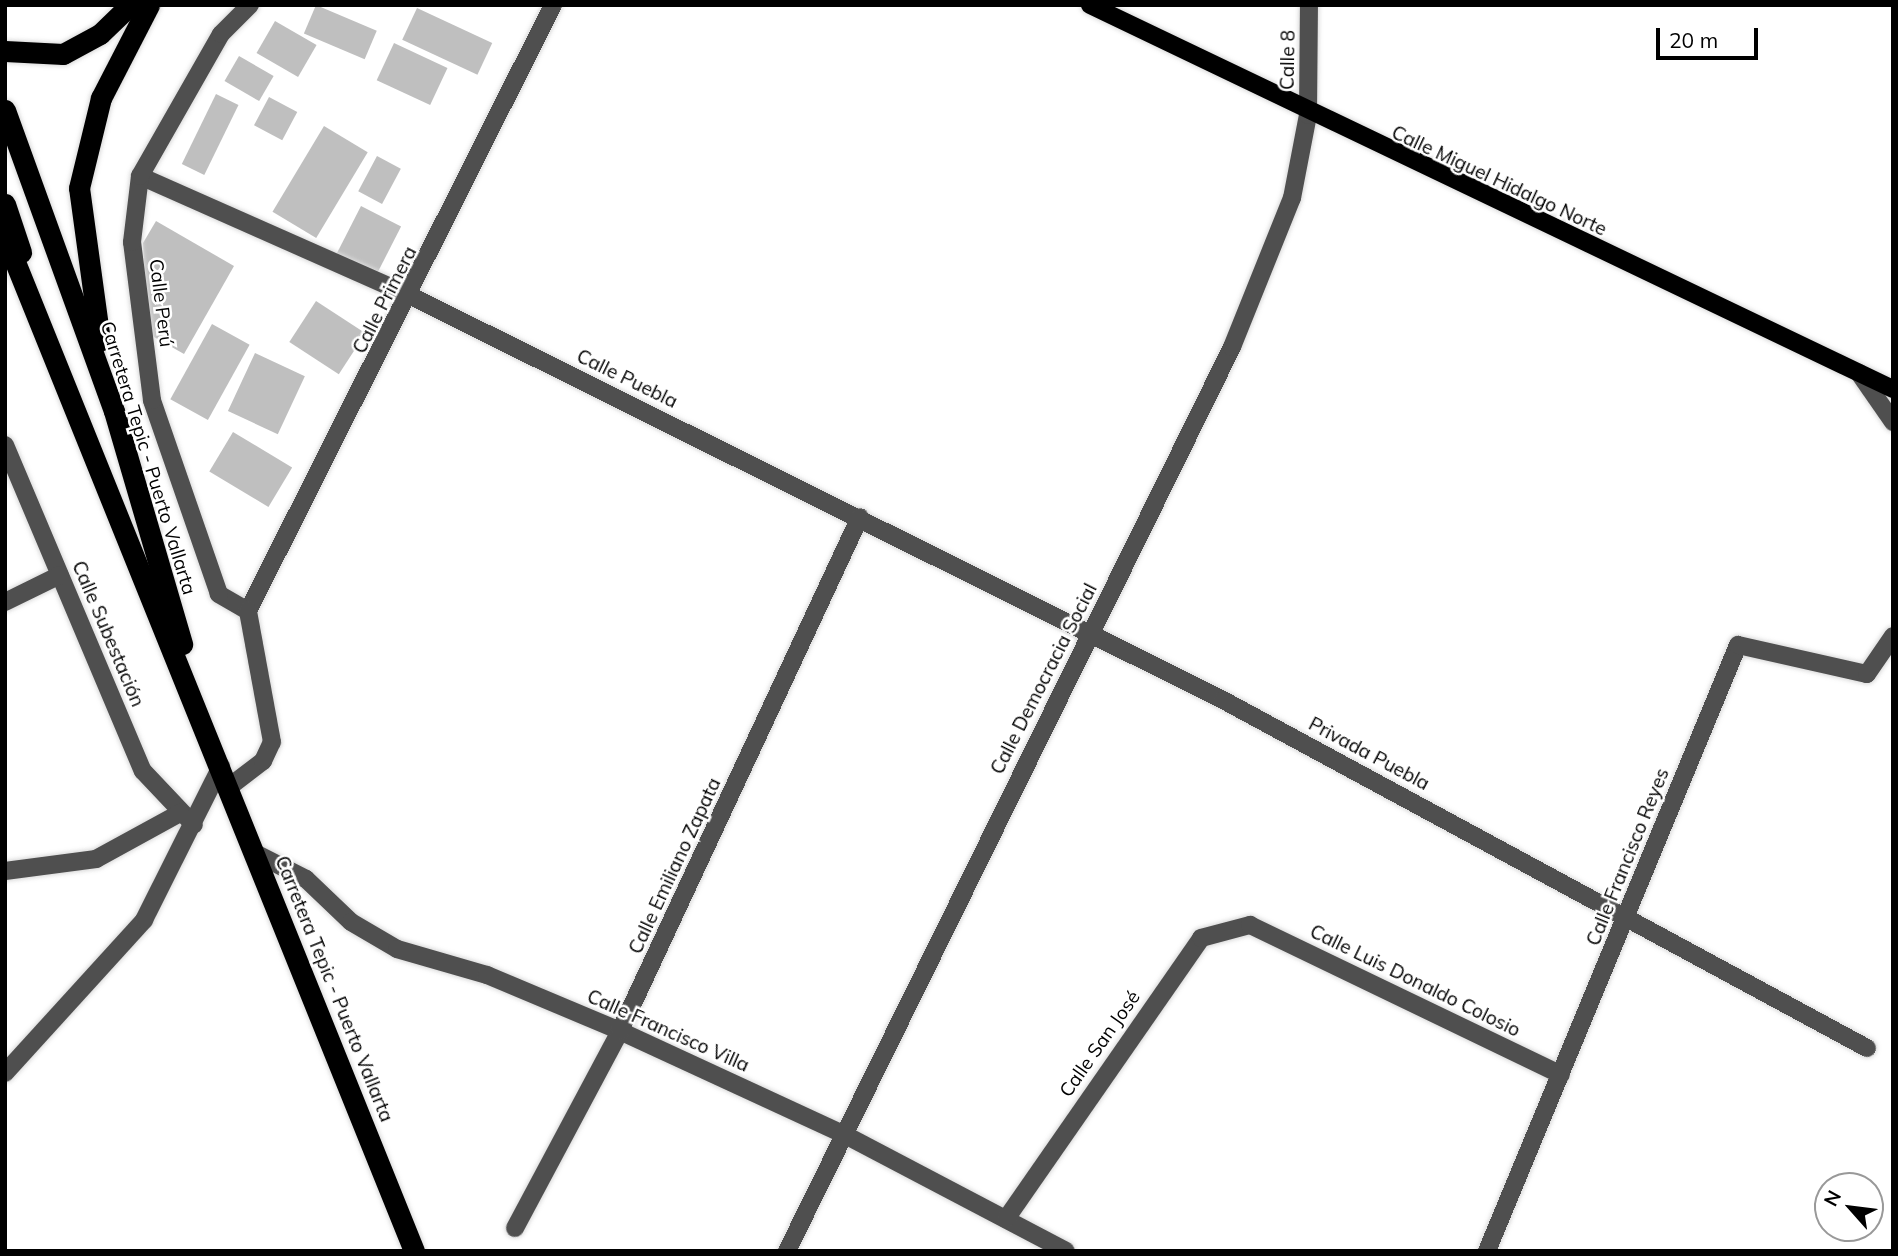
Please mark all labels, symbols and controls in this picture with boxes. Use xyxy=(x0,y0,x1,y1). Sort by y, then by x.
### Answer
scale bar xyxy=(1660,14,1762,58)
text: 20 m xyxy=(1669,27,1718,53)
street label: Calle 8 xyxy=(1276,30,1300,90)
street label: Calle Miguel Hidalgo Norte xyxy=(1388,121,1610,241)
street label: Calle Primera xyxy=(348,243,422,357)
street label: Calle Perú xyxy=(144,258,178,348)
street label: Carretera Tepic - Puerto Vallarta xyxy=(95,319,201,597)
street label: Calle Puebla xyxy=(573,345,681,413)
street label: Calle Subestación xyxy=(67,558,149,710)
street label: Calle Democracia Social xyxy=(986,580,1102,778)
street label: Privada Puebla xyxy=(1305,713,1433,795)
street label: Calle Francisco Reyes xyxy=(1582,765,1674,949)
street label: Calle Emiliano Zapata xyxy=(624,774,726,958)
street label: Carretera Tepic - Puerto Vallarta xyxy=(270,853,398,1125)
street label: Calle Luis Donaldo Colosio xyxy=(1306,920,1524,1042)
street label: Calle Francisco Villa xyxy=(583,985,753,1077)
street label: Calle San José xyxy=(1055,986,1145,1102)
north arrow xyxy=(1814,1172,1884,1242)
text: N xyxy=(1818,1186,1846,1210)

